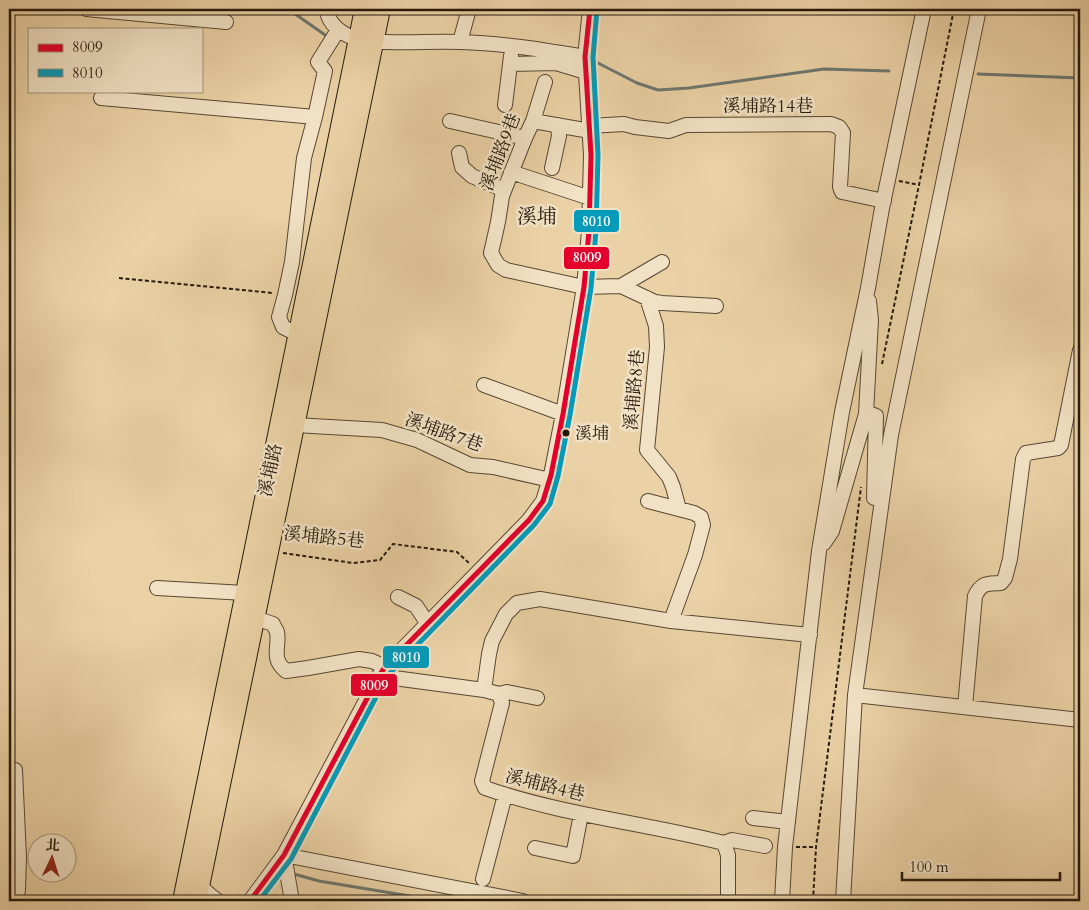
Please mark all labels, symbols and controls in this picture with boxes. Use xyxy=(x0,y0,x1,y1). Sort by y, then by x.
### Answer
legend xyxy=(28,28,202,92)
text: 8009 xyxy=(72,37,103,57)
text: 8010 xyxy=(72,63,103,83)
street label: 溪埔路14巷 xyxy=(723,94,813,119)
street label: 溪埔路9巷 xyxy=(474,110,527,195)
district label: 溪埔 xyxy=(517,203,557,230)
line badge: 8010 xyxy=(573,209,620,233)
text: 8010 xyxy=(582,212,610,231)
line badge: 8009 xyxy=(563,246,610,270)
text: 8009 xyxy=(573,248,601,267)
street label: 溪埔路8巷 xyxy=(619,348,650,432)
street label: 溪埔路7巷 xyxy=(401,407,486,458)
place label: 溪埔 xyxy=(575,422,609,445)
marker: 溪埔 xyxy=(561,428,571,438)
street label: 溪埔路 xyxy=(253,441,288,499)
street label: 溪埔路5巷 xyxy=(282,521,366,554)
line badge: 8010 xyxy=(382,645,430,669)
text: 8010 xyxy=(392,648,420,667)
line badge: 8009 xyxy=(350,673,398,697)
text: 8009 xyxy=(360,676,388,695)
street label: 溪埔路4巷 xyxy=(502,764,587,807)
north arrow xyxy=(28,832,78,882)
text: 北 xyxy=(45,836,61,855)
scale bar xyxy=(902,850,1059,882)
text: 100 m xyxy=(909,857,949,877)

